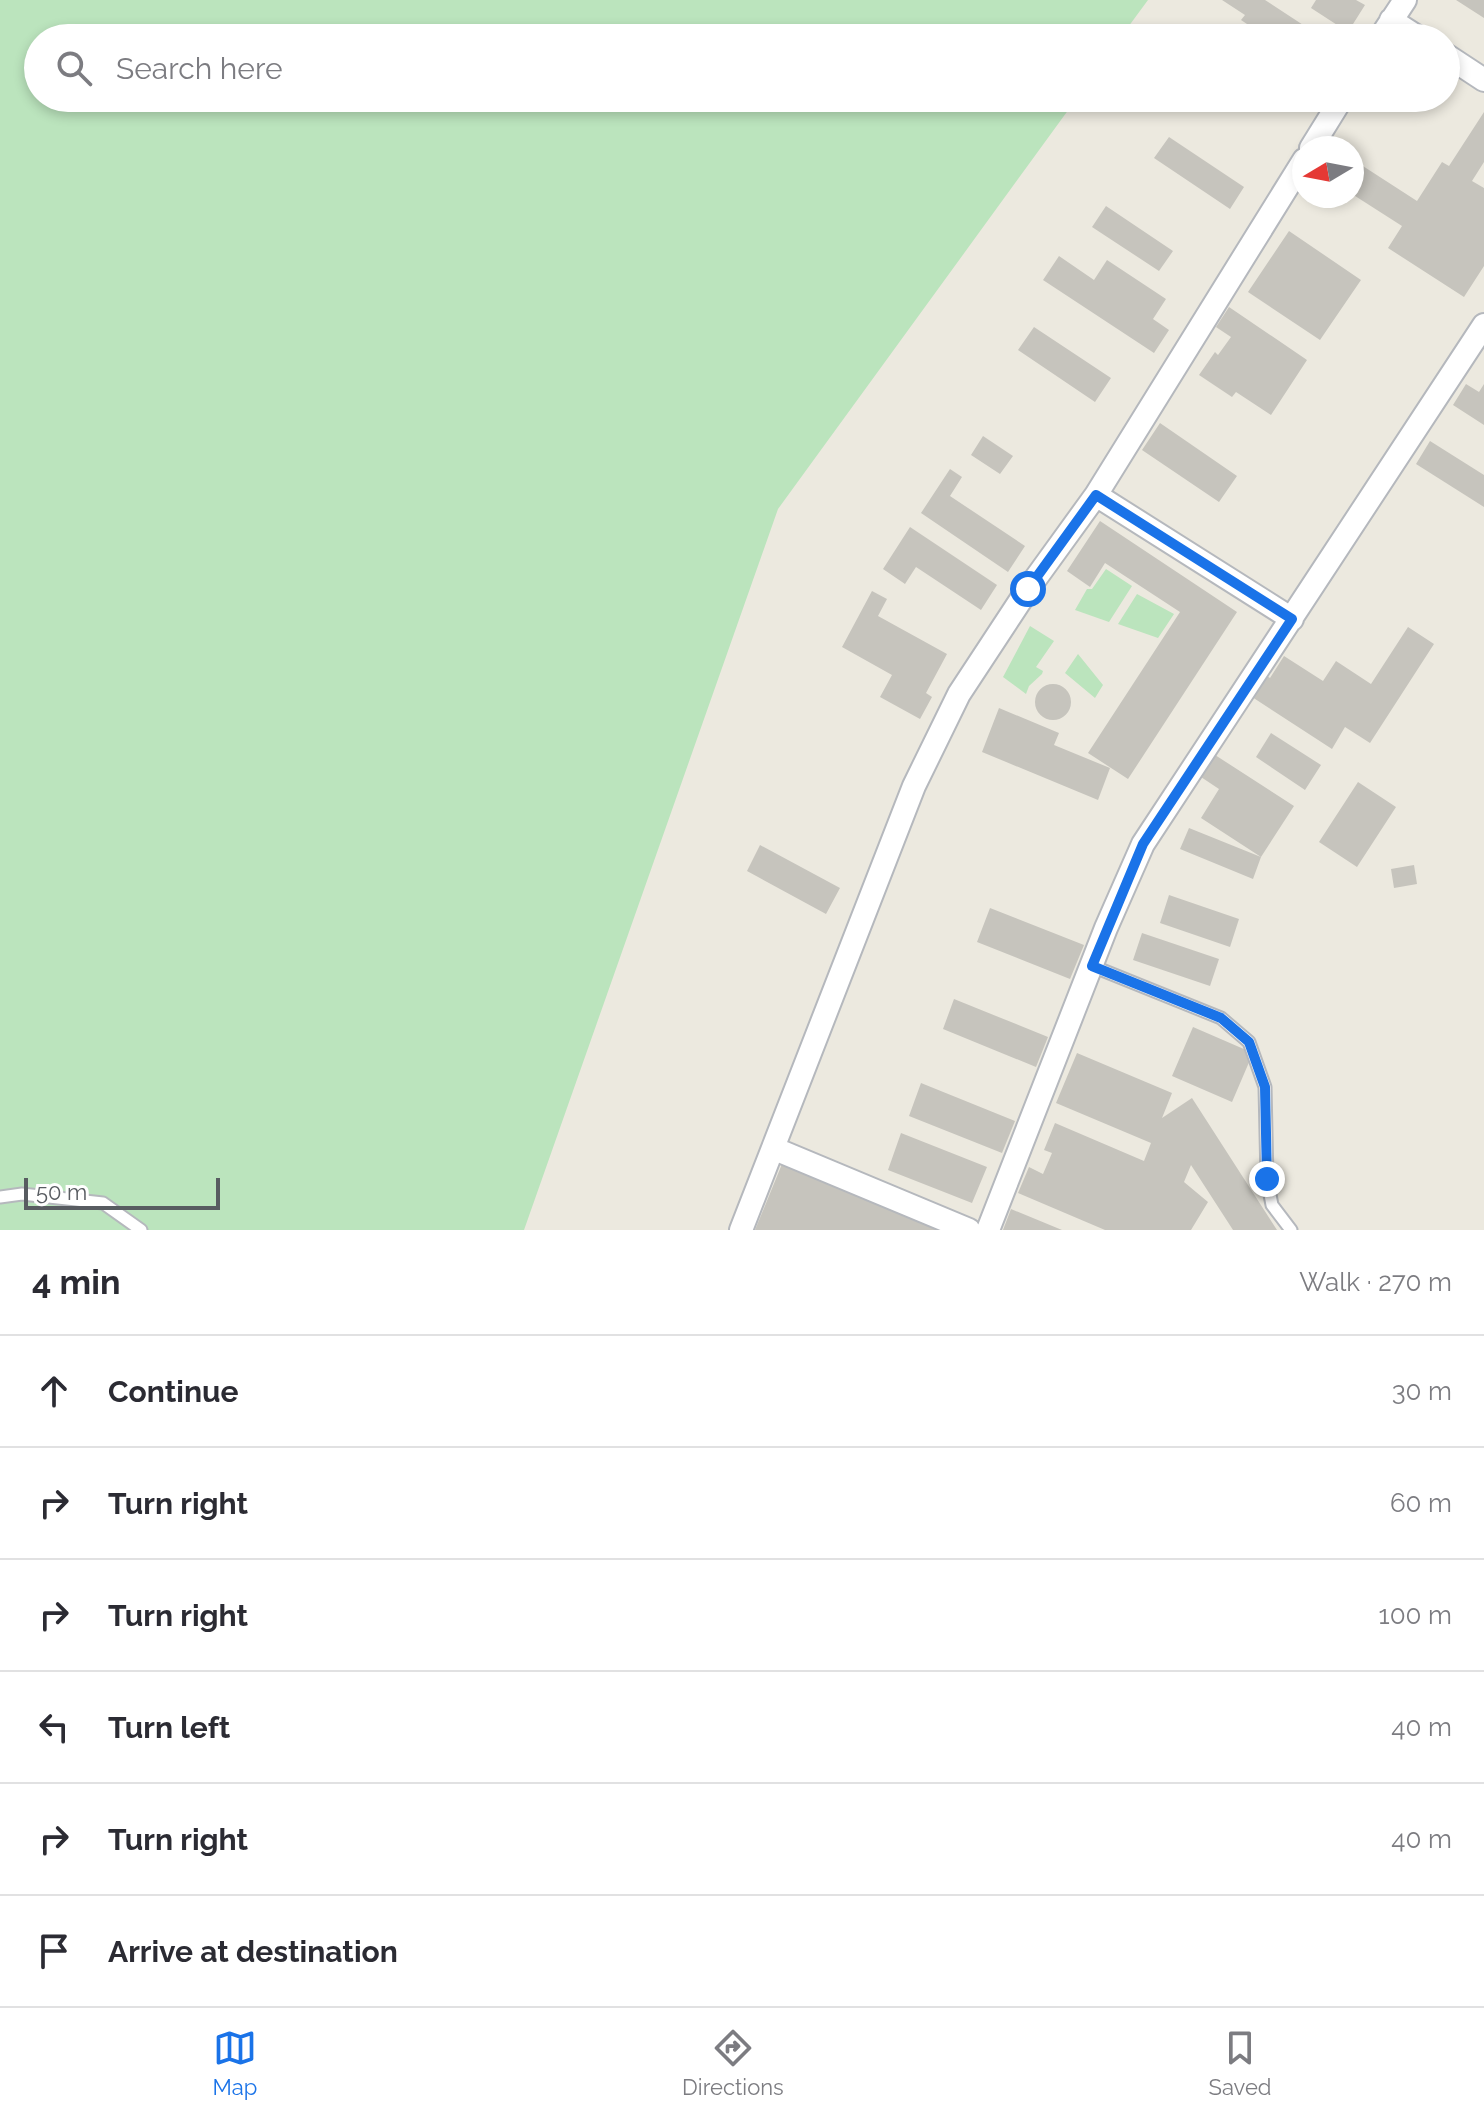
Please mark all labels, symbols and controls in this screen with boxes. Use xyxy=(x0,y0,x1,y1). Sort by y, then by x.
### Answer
search box xyxy=(24,24,1460,112)
icon: search xyxy=(52,46,96,90)
text: Search here xyxy=(116,51,283,86)
north arrow xyxy=(1292,136,1364,208)
route start xyxy=(1010,571,1046,607)
route end xyxy=(1249,1161,1285,1197)
scale bar xyxy=(24,1174,220,1210)
text: 50 m xyxy=(36,1179,87,1205)
text: 4 min xyxy=(32,1262,120,1302)
text: Walk · 270 m xyxy=(1299,1267,1452,1297)
icon: ahead xyxy=(32,1369,76,1413)
text: Continue xyxy=(108,1374,239,1409)
text: 30 m xyxy=(1392,1376,1452,1406)
icon: right xyxy=(32,1481,76,1525)
text: Turn right xyxy=(108,1486,248,1521)
text: 60 m xyxy=(1390,1488,1452,1518)
icon: right xyxy=(32,1593,76,1637)
text: Turn right xyxy=(108,1598,248,1633)
text: 100 m xyxy=(1379,1600,1452,1630)
icon: left xyxy=(32,1705,76,1749)
text: Turn left xyxy=(108,1710,230,1745)
text: 40 m xyxy=(1391,1712,1452,1742)
icon: right xyxy=(32,1817,76,1861)
text: Turn right xyxy=(108,1822,248,1857)
text: 40 m xyxy=(1391,1824,1452,1854)
icon: arrive xyxy=(32,1929,76,1973)
text: Arrive at destination xyxy=(108,1934,398,1969)
tab: Map xyxy=(212,2026,257,2100)
tab: Directions xyxy=(682,2026,784,2100)
tab: Saved xyxy=(1209,2026,1272,2100)

